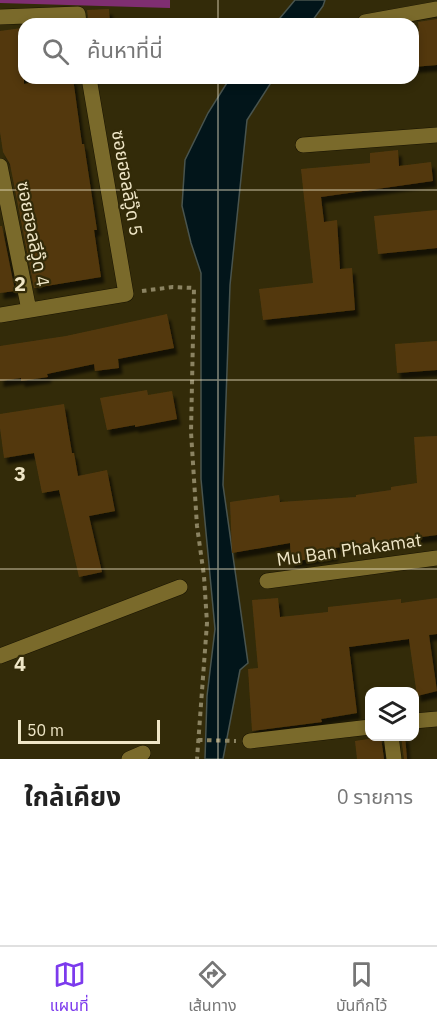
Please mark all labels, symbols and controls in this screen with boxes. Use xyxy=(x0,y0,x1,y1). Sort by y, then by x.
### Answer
search box xyxy=(18,18,419,84)
icon: search xyxy=(39,35,72,68)
text: ค้นหาที่นี่ xyxy=(87,35,163,64)
street label: ซอยฮอลลีวู๊ด 5 xyxy=(106,128,148,238)
street label: ซอยฮอลลีวู๊ด 4 xyxy=(11,179,55,289)
text: 2 xyxy=(14,270,26,297)
text: 3 xyxy=(14,460,26,487)
street label: Mu Ban Phakamat xyxy=(275,528,423,571)
text: 4 xyxy=(14,650,26,677)
map controls xyxy=(365,687,419,741)
button: layers xyxy=(365,687,419,741)
scale bar xyxy=(18,717,160,744)
text: 50 m xyxy=(27,720,64,740)
text: ใกล้เคียง xyxy=(24,779,121,813)
text: 0 รายการ xyxy=(337,783,413,810)
tab: แผนที่ xyxy=(50,958,89,1018)
tab: เส้นทาง xyxy=(188,958,236,1018)
tab: บันทึกไว้ xyxy=(336,958,387,1018)

